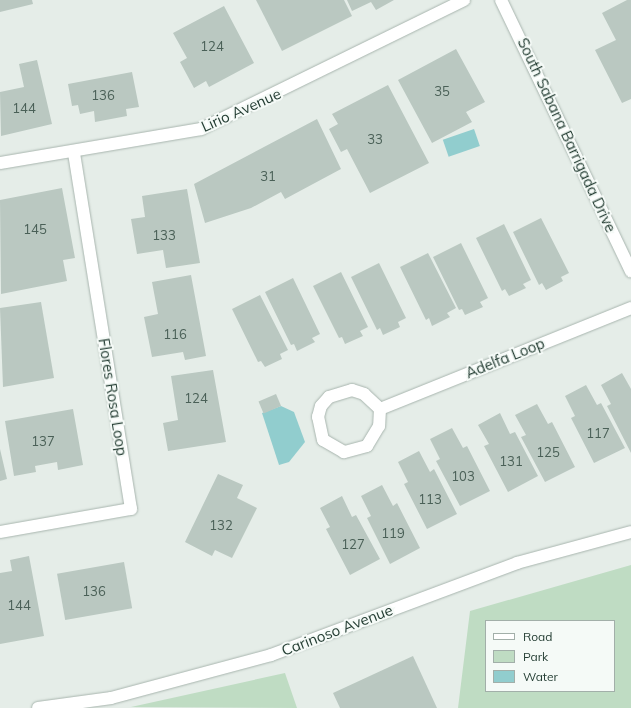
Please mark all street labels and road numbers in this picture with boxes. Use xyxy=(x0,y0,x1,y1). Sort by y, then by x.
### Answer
street label: South Sabana Barrigada Drive xyxy=(514,35,620,235)
street label: Lirio Avenue xyxy=(198,84,284,136)
street label: Adelfa Loop xyxy=(463,334,547,382)
street label: Flores Rosa Loop xyxy=(95,337,131,457)
street label: Carinoso Avenue xyxy=(279,601,395,659)

